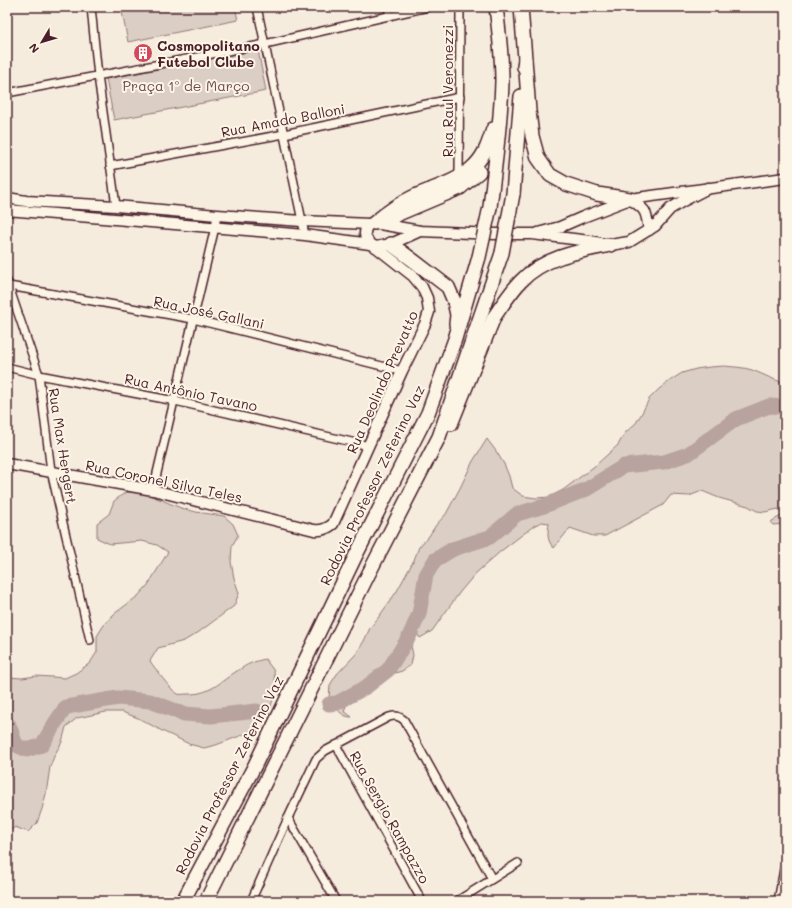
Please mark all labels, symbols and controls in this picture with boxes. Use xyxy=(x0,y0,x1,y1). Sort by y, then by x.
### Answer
north arrow xyxy=(22,22,62,62)
street label: Rua Raul Veronezzi xyxy=(438,25,457,157)
place label: Cosmopolitano Futebol Clube xyxy=(157,36,260,71)
text: N xyxy=(25,41,42,56)
building icon: Cosmopolitano Futebol Clube xyxy=(132,42,154,64)
park label: Praça 1º de Março xyxy=(123,76,249,95)
street label: Rua Amado Balloni xyxy=(219,99,347,141)
street label: Rua José Gallani xyxy=(152,291,266,333)
street label: Rua Deolindo Prevatto xyxy=(342,308,422,456)
street label: Rua Antônio Tavano xyxy=(123,369,259,415)
street label: Rodovia Professor Zeferino Vaz xyxy=(315,382,429,588)
street label: Rua Max Hergert xyxy=(44,387,82,505)
street label: Rua Coronel Silva Teles xyxy=(84,455,244,507)
street label: Rodovia Professor Zeferino Vaz xyxy=(171,672,288,877)
street label: Rua Sergio Rampazzo xyxy=(346,747,434,887)

